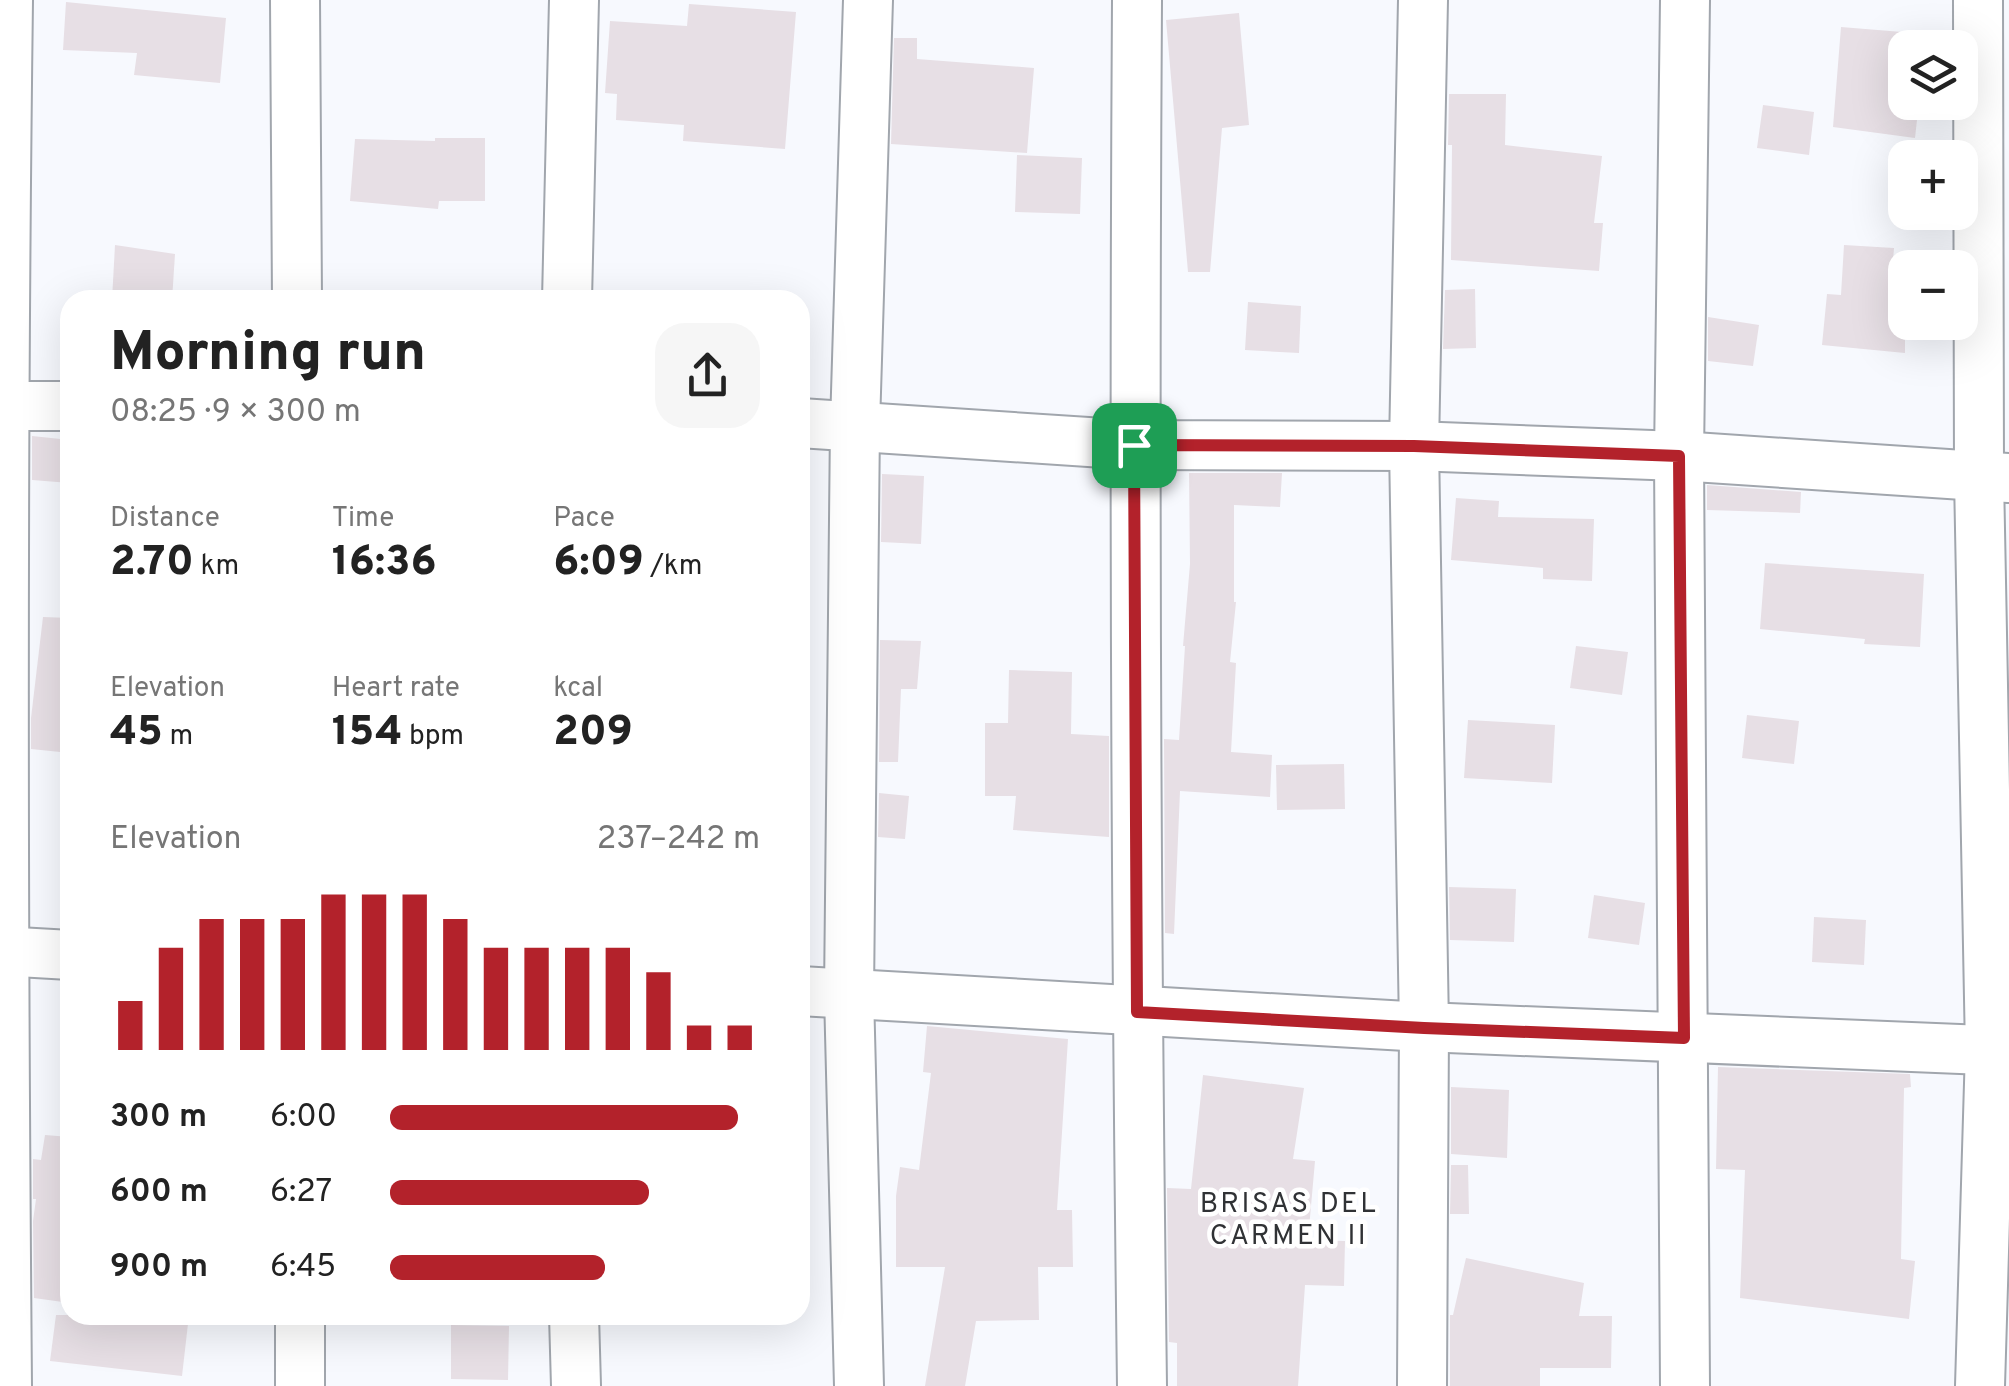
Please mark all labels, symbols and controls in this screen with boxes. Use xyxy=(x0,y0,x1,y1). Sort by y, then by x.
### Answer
map controls xyxy=(1888,30,1978,340)
button: layers xyxy=(1888,30,1978,120)
button: + xyxy=(1888,140,1978,230)
button: − xyxy=(1888,250,1978,340)
text: Morning run xyxy=(110,320,426,390)
button: share xyxy=(655,323,760,428)
text: 08:25 · 9 × 300 m xyxy=(110,393,361,433)
pin xyxy=(1092,403,1177,488)
icon: arrive xyxy=(1107,418,1162,473)
text: Distance xyxy=(110,501,220,537)
text: Time xyxy=(332,501,394,537)
text: Pace xyxy=(553,501,615,537)
text: 2.70 xyxy=(110,537,194,590)
text: 16:36 xyxy=(332,537,437,590)
text: 6:09 xyxy=(553,537,644,590)
text: km xyxy=(194,549,239,585)
text: /km xyxy=(644,549,703,585)
text: Elevation xyxy=(110,671,225,707)
text: Heart rate xyxy=(332,671,460,707)
text: kcal xyxy=(553,671,603,707)
text: 45 xyxy=(110,707,163,760)
text: 154 xyxy=(332,707,403,760)
text: 209 xyxy=(553,707,633,760)
text: m xyxy=(163,719,193,755)
text: bpm xyxy=(403,719,464,755)
text: Elevation xyxy=(110,820,242,860)
text: 237–242 m xyxy=(597,820,760,860)
text: 300 m xyxy=(110,1098,207,1138)
text: 6:00 xyxy=(270,1098,337,1138)
text: 600 m xyxy=(110,1173,208,1213)
text: 6:27 xyxy=(270,1173,332,1213)
district label: BRISAS DEL CARMEN II xyxy=(1200,1187,1378,1255)
text: 900 m xyxy=(110,1248,208,1288)
text: 6:45 xyxy=(270,1248,336,1288)

